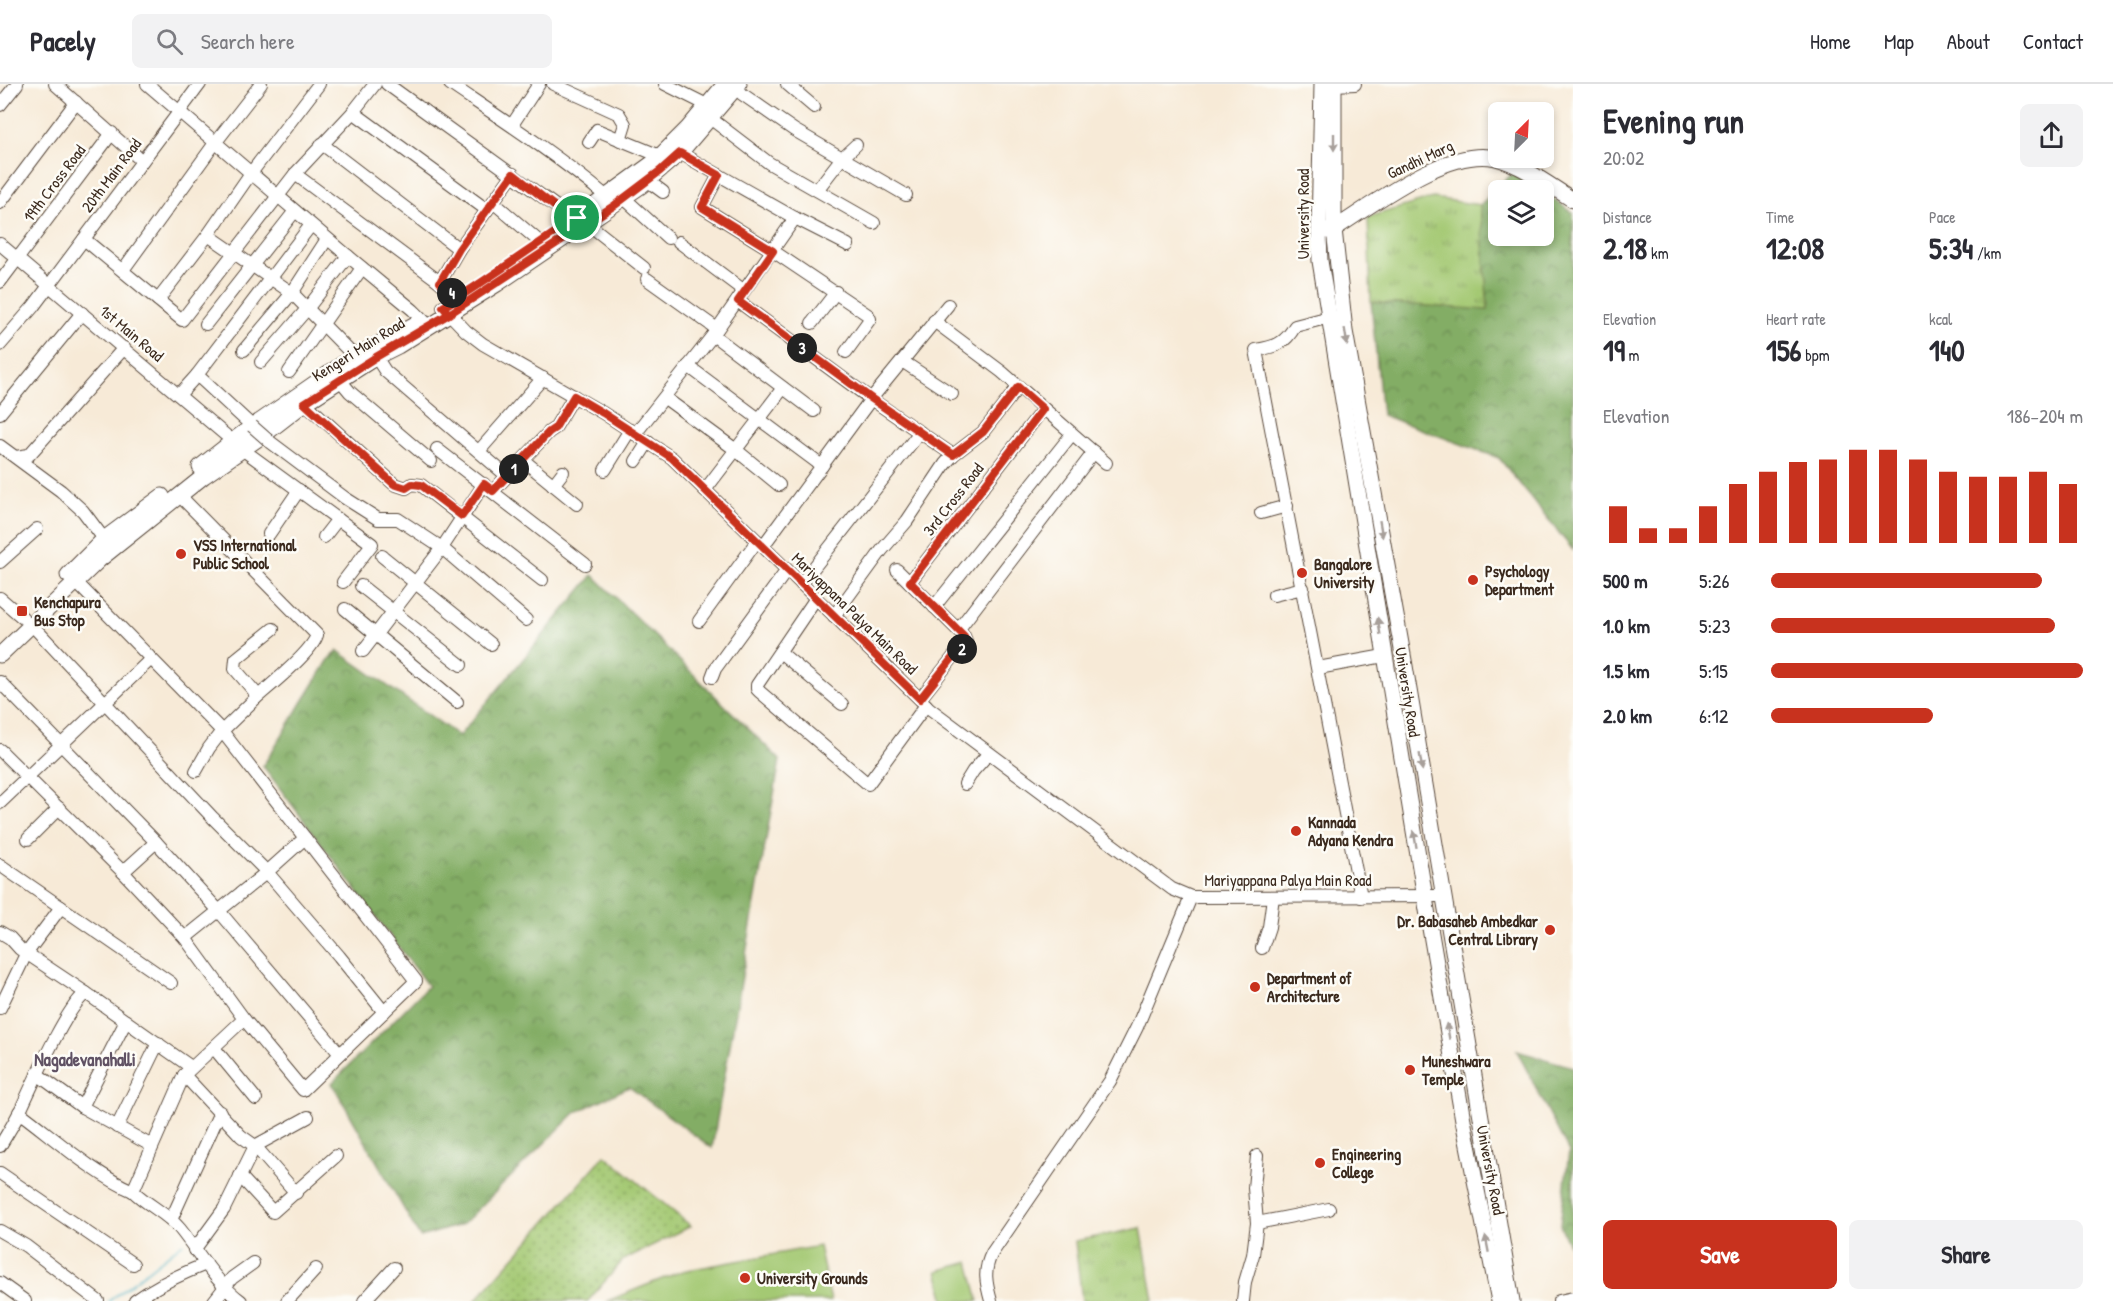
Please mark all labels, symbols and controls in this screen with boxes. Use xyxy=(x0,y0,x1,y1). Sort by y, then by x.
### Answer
search box xyxy=(132,14,552,68)
text: Pacely xyxy=(30,22,96,60)
icon: search xyxy=(153,25,186,58)
text: Search here xyxy=(201,26,295,56)
text: Home xyxy=(1810,27,1851,56)
text: Map xyxy=(1884,27,1914,56)
text: About xyxy=(1947,27,1990,56)
text: Contact xyxy=(2023,27,2083,56)
text: Evening run xyxy=(1603,99,1744,143)
north arrow xyxy=(1488,102,1554,168)
map controls xyxy=(1488,102,1554,246)
button: share xyxy=(2020,104,2083,167)
one-way arrow xyxy=(1329,133,1339,152)
street label: 20th Main Road xyxy=(76,134,146,216)
street label: Gandhi Marg xyxy=(1383,134,1457,184)
street label: 19th Cross Road xyxy=(18,140,90,226)
text: 20:02 xyxy=(1603,144,1644,171)
street label: University Road xyxy=(1292,169,1314,259)
button: layers xyxy=(1488,180,1554,246)
pin xyxy=(551,192,602,243)
icon: arrive xyxy=(560,201,593,234)
text: Distance xyxy=(1603,206,1652,228)
text: Time xyxy=(1766,206,1794,228)
text: Pace xyxy=(1929,206,1956,228)
text: 2.18 xyxy=(1603,228,1647,268)
text: 12:08 xyxy=(1766,228,1824,268)
text: 5:34 xyxy=(1929,228,1973,268)
text: km xyxy=(1647,242,1669,264)
text: /km xyxy=(1973,242,2001,264)
pin: 4 xyxy=(437,278,467,308)
text: 4 xyxy=(449,282,455,304)
street label: 1st Main Road xyxy=(95,300,169,366)
text: Elevation xyxy=(1603,308,1656,330)
text: Heart rate xyxy=(1766,308,1826,330)
text: kcal xyxy=(1929,308,1952,330)
street label: Kengeri Main Road xyxy=(307,312,409,386)
one-way arrow xyxy=(1342,327,1351,346)
text: 19 xyxy=(1603,330,1625,370)
text: 156 xyxy=(1766,330,1802,370)
text: 140 xyxy=(1929,330,1965,370)
pin: 3 xyxy=(787,333,817,363)
text: 3 xyxy=(798,337,806,359)
text: m xyxy=(1625,344,1639,366)
text: bpm xyxy=(1802,344,1830,366)
text: Elevation xyxy=(1603,402,1669,429)
text: 186–204 m xyxy=(2007,402,2083,429)
pin: 1 xyxy=(499,454,529,484)
text: 1 xyxy=(511,458,517,480)
street label: 3rd Cross Road xyxy=(918,458,988,540)
one-way arrow xyxy=(1377,519,1386,538)
place label: VSS International Public School xyxy=(193,534,297,574)
marker: VSS International Public School xyxy=(174,547,188,561)
street label: Mariyappana Palya Main Road xyxy=(787,547,923,679)
place label: Bangalore University xyxy=(1314,553,1375,594)
place label: Psychology Department xyxy=(1485,560,1554,601)
marker: Bangalore University xyxy=(1295,566,1309,580)
text: 500 m xyxy=(1603,567,1648,594)
text: 5:26 xyxy=(1699,567,1729,594)
marker: Psychology Department xyxy=(1466,573,1480,587)
place label: Kenchapura Bus Stop xyxy=(34,591,102,632)
marker: Kenchapura Bus Stop xyxy=(15,604,29,618)
text: 1.0 km xyxy=(1603,612,1650,639)
text: 5:23 xyxy=(1699,612,1730,639)
one-way arrow xyxy=(1375,617,1384,636)
pin: 2 xyxy=(947,634,977,664)
text: 2 xyxy=(958,638,966,660)
street label: University Road xyxy=(1390,646,1426,738)
text: 1.5 km xyxy=(1603,657,1650,684)
text: 5:15 xyxy=(1699,657,1728,684)
text: 2.0 km xyxy=(1603,702,1652,729)
text: 6:12 xyxy=(1699,702,1728,729)
one-way arrow xyxy=(1417,753,1426,772)
place label: Kannada Adyana Kendra xyxy=(1308,811,1394,852)
marker: Kannada Adyana Kendra xyxy=(1289,824,1303,838)
one-way arrow xyxy=(1410,830,1419,849)
street label: Mariyappana Palya Main Road xyxy=(1204,869,1372,891)
place label: Dr. Babasaheb Ambedkar Central Library xyxy=(1397,910,1539,951)
marker: Dr. Babasaheb Ambedkar Central Library xyxy=(1543,923,1557,937)
place label: Department of Architecture xyxy=(1267,967,1352,1007)
marker: Department of Architecture xyxy=(1248,980,1262,994)
one-way arrow xyxy=(1443,1022,1452,1041)
district label: Nagadevanahalli xyxy=(34,1047,136,1073)
place label: Muneshwara Temple xyxy=(1421,1050,1491,1091)
marker: Muneshwara Temple xyxy=(1403,1063,1417,1077)
street label: University Road xyxy=(1472,1123,1510,1217)
place label: Engineering College xyxy=(1332,1143,1401,1184)
marker: Engineering College xyxy=(1313,1156,1327,1170)
button: Save xyxy=(1603,1220,1837,1289)
button: Share xyxy=(1849,1220,2083,1289)
one-way arrow xyxy=(1482,1234,1491,1253)
place label: University Grounds xyxy=(757,1267,868,1290)
marker: University Grounds xyxy=(738,1271,752,1285)

